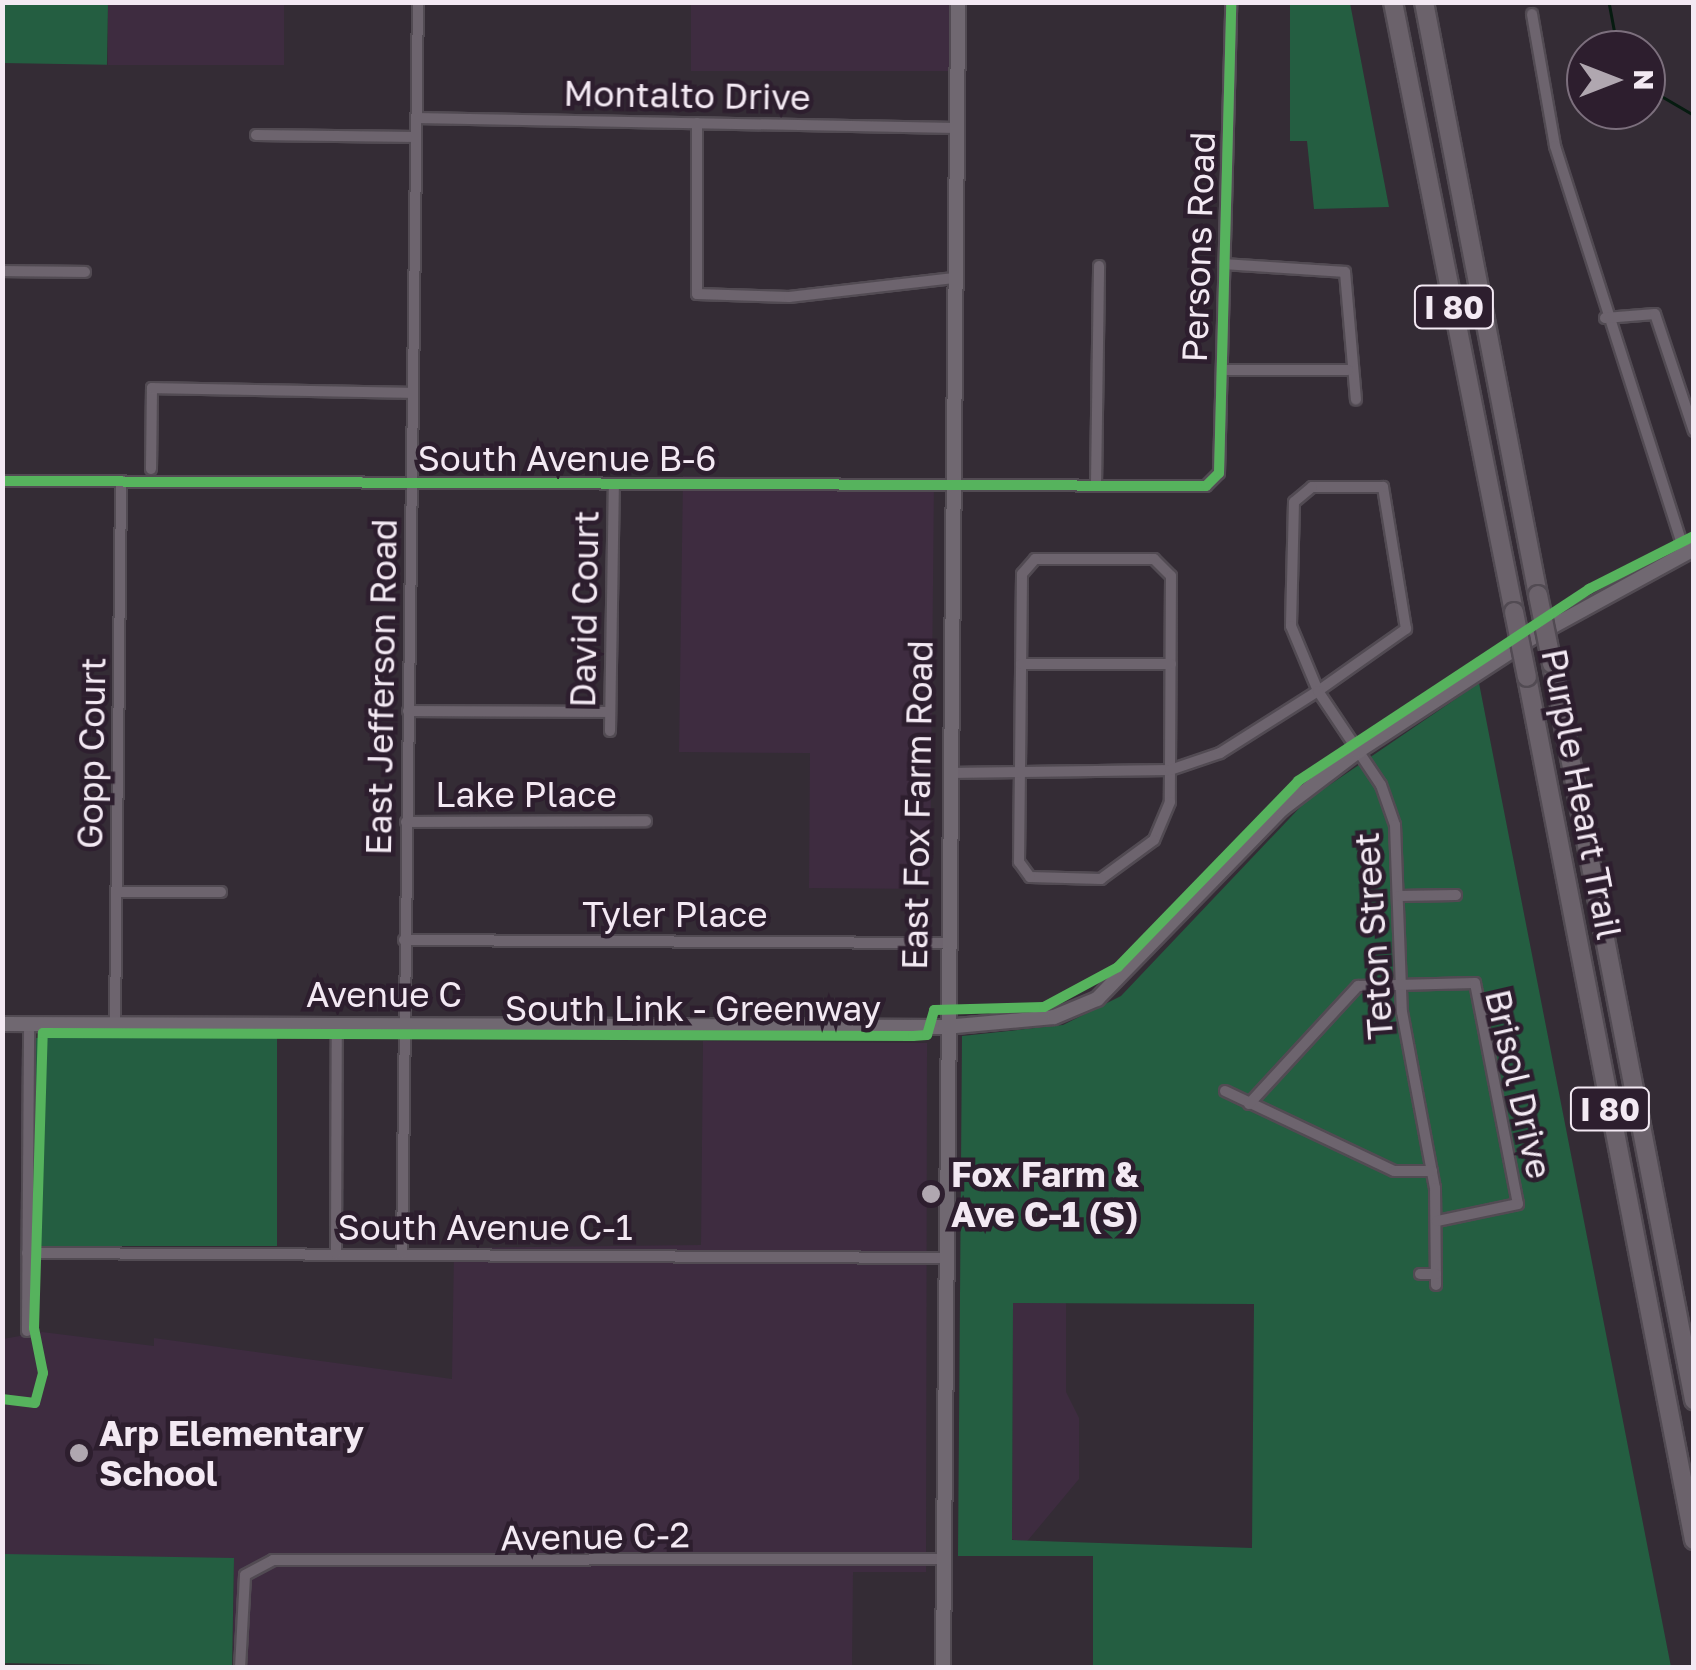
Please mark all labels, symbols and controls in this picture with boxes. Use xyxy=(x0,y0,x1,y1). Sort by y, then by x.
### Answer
north arrow xyxy=(1566,30,1666,130)
text: N xyxy=(1628,69,1661,91)
street label: Montalto Drive xyxy=(563,72,811,118)
street label: Persons Road xyxy=(1173,131,1223,363)
road number: I 80 xyxy=(1412,280,1496,334)
street label: South Avenue B-6 xyxy=(417,437,717,479)
street label: David Court xyxy=(561,510,607,708)
street label: East Jefferson Road xyxy=(357,518,405,856)
street label: East Fox Farm Road xyxy=(893,640,941,970)
street label: Purple Heart Trail xyxy=(1533,645,1631,943)
street label: Gopp Court xyxy=(68,657,114,849)
street label: Lake Place xyxy=(435,773,617,815)
street label: Teton Street xyxy=(1345,831,1401,1041)
street label: Tyler Place xyxy=(582,893,768,935)
street label: Avenue C xyxy=(306,973,462,1015)
street label: Brisol Drive xyxy=(1477,985,1561,1183)
street label: South Link - Greenway xyxy=(505,987,881,1029)
road number: I 80 xyxy=(1568,1082,1652,1136)
place label: Fox Farm & Ave C-1 (S) xyxy=(951,1153,1139,1235)
marker: Fox Farm & Ave C-1 (S) xyxy=(920,1183,942,1205)
street label: South Avenue C-1 xyxy=(337,1206,633,1248)
place label: Arp Elementary School xyxy=(99,1412,364,1494)
marker: Arp Elementary School xyxy=(68,1442,90,1464)
street label: Avenue C-2 xyxy=(500,1513,690,1559)

